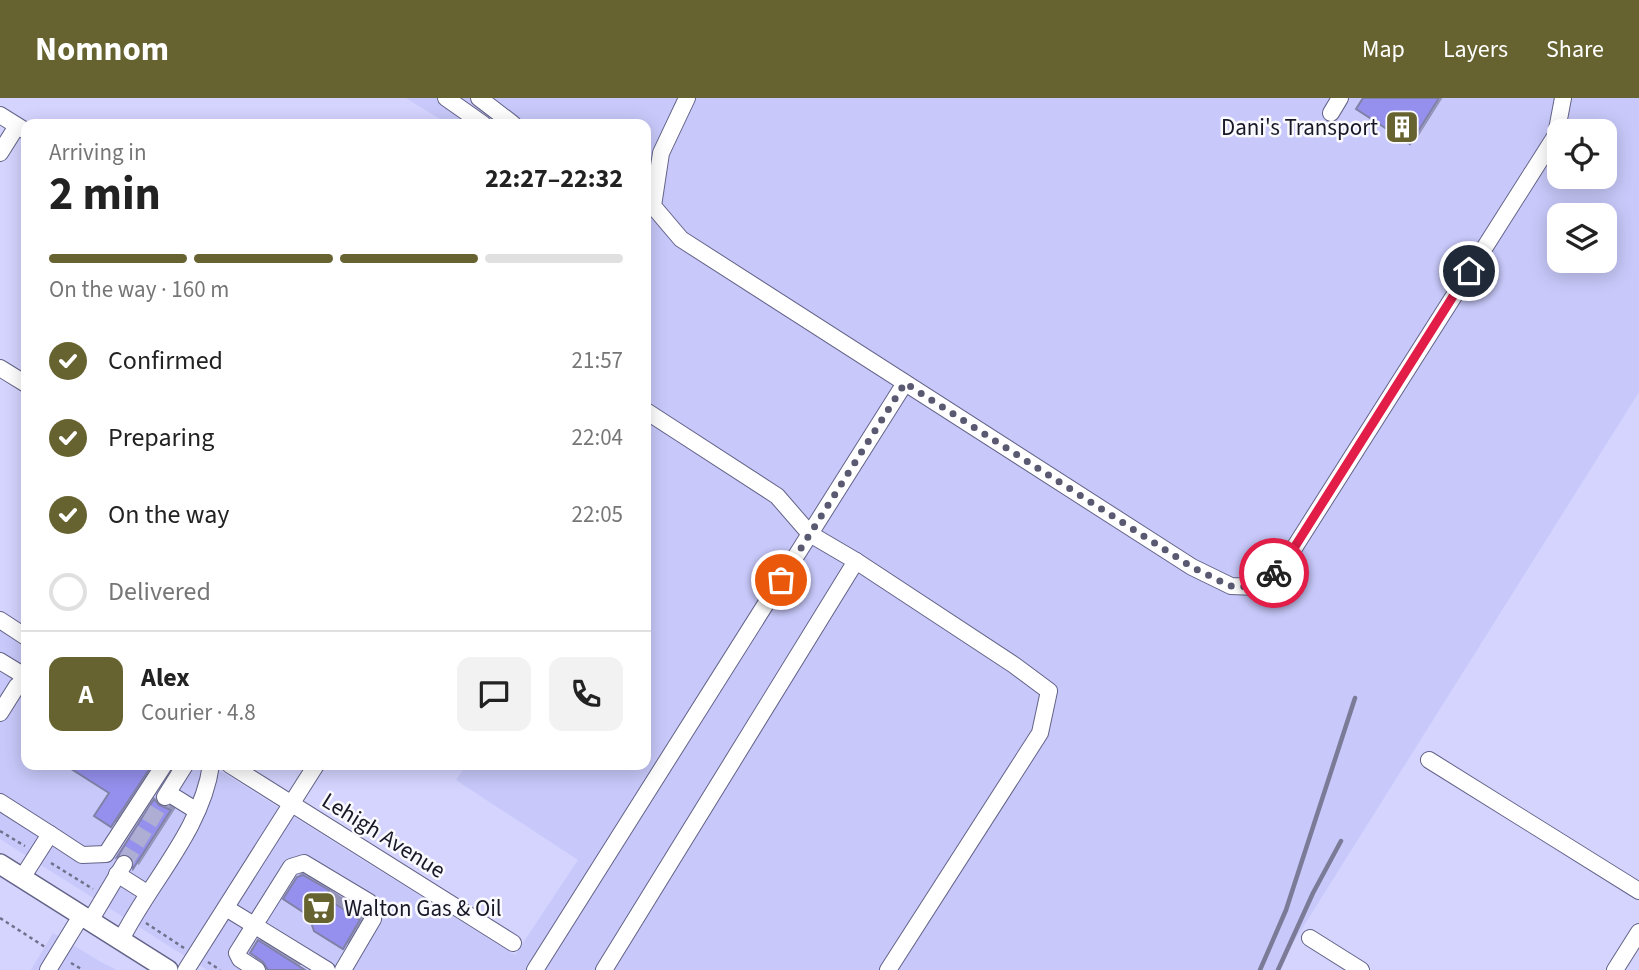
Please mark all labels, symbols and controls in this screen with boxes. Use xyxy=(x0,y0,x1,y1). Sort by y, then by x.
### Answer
text: Nomnom xyxy=(35,26,169,73)
text: Map xyxy=(1362,32,1405,67)
text: Layers xyxy=(1443,32,1508,67)
text: Share xyxy=(1546,32,1604,67)
building icon: Dani's Transport xyxy=(1383,108,1421,146)
place label: Dani's Transport xyxy=(1221,111,1378,144)
map controls xyxy=(1547,119,1617,273)
button: locate xyxy=(1547,119,1617,189)
text: Arriving in xyxy=(49,136,147,169)
text: 22:27–22:32 xyxy=(485,160,623,197)
text: 2 min xyxy=(49,162,161,227)
button: layers xyxy=(1547,203,1617,273)
pin xyxy=(1439,241,1499,301)
icon: home xyxy=(1450,252,1488,290)
text: On the way · 160 m xyxy=(49,273,229,306)
icon: check xyxy=(49,342,87,380)
text: Confirmed xyxy=(108,342,223,379)
text: 21:57 xyxy=(572,344,623,377)
icon: check xyxy=(49,419,87,457)
text: Preparing xyxy=(108,419,214,456)
text: 22:04 xyxy=(572,421,623,454)
icon: check xyxy=(49,496,87,534)
text: On the way xyxy=(108,496,229,533)
text: 22:05 xyxy=(572,498,623,531)
courier xyxy=(1239,538,1309,608)
pin xyxy=(751,550,811,610)
icon: bike xyxy=(1255,554,1293,592)
icon: bag xyxy=(762,561,800,599)
text: Delivered xyxy=(108,573,211,610)
button: chat xyxy=(457,657,531,731)
button: phone xyxy=(549,657,623,731)
text: Alex xyxy=(141,659,190,696)
text: A xyxy=(79,676,93,713)
text: Courier · 4.8 xyxy=(141,696,256,729)
street label: Lehigh Avenue xyxy=(316,784,452,887)
supermarket icon: Walton Gas & Oil xyxy=(300,889,338,927)
place label: Walton Gas & Oil xyxy=(344,892,502,925)

